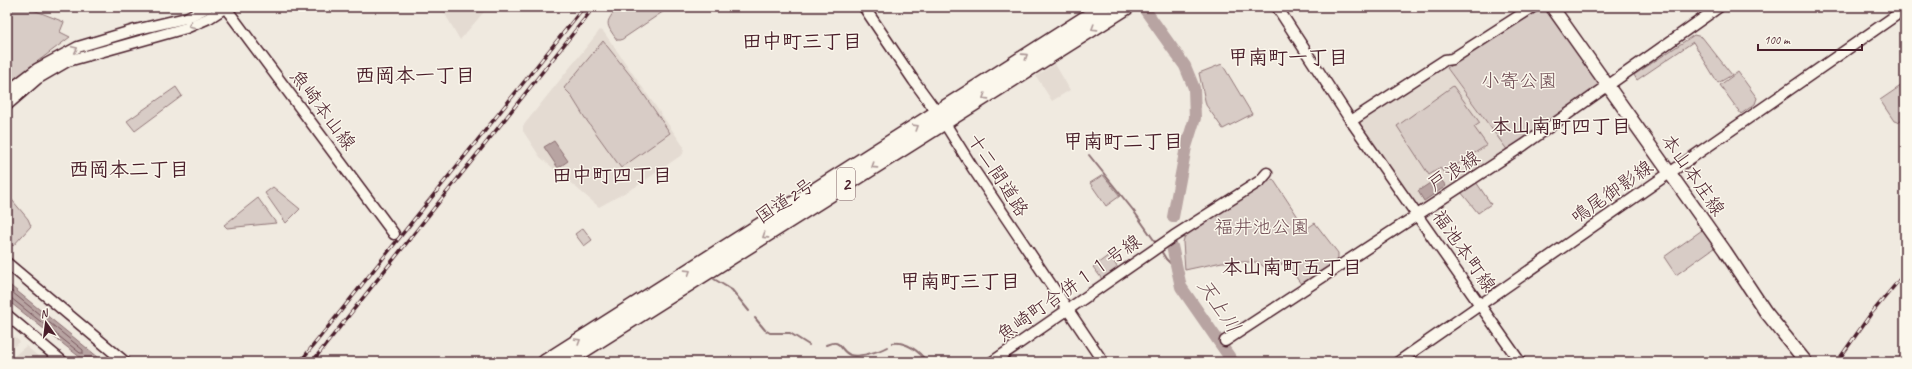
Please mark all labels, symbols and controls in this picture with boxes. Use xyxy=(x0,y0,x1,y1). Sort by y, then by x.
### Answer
one-way arrow xyxy=(188,21,195,29)
one-way arrow xyxy=(1091,23,1098,30)
scale bar xyxy=(1758,26,1862,52)
district label: 田中町三丁目 xyxy=(742,29,862,54)
text: 100 m xyxy=(1764,32,1791,48)
district label: 甲南町一丁目 xyxy=(1228,45,1348,70)
one-way arrow xyxy=(71,46,78,54)
one-way arrow xyxy=(1020,54,1027,61)
district label: 西岡本一丁目 xyxy=(355,63,475,88)
street label: 魚崎本山線 xyxy=(285,65,361,155)
park label: 小寄公園 xyxy=(1481,69,1557,93)
one-way arrow xyxy=(982,93,989,100)
district label: 本山南町四丁目 xyxy=(1491,114,1631,139)
one-way arrow xyxy=(912,125,919,132)
street label: 十二間道路 xyxy=(962,129,1034,221)
district label: 甲南町二丁目 xyxy=(1063,129,1183,154)
street label: 本山本庄線 xyxy=(1656,129,1730,221)
street label: 戸浪線 xyxy=(1424,145,1484,197)
street label: 鳴尾御影線 xyxy=(1566,155,1658,229)
district label: 西岡本二丁目 xyxy=(69,157,189,182)
one-way arrow xyxy=(872,162,879,169)
district label: 田中町四丁目 xyxy=(552,163,672,188)
road number: 2 xyxy=(837,168,855,200)
street label: 国道2号 xyxy=(751,173,819,229)
street label: 福池本町線 xyxy=(1427,205,1501,297)
park label: 福井池公園 xyxy=(1214,215,1310,239)
street label: 魚崎町合併１１号線 xyxy=(992,229,1146,347)
one-way arrow xyxy=(762,232,769,239)
district label: 本山南町五丁目 xyxy=(1222,255,1362,280)
one-way arrow xyxy=(684,269,691,277)
district label: 甲南町三丁目 xyxy=(900,269,1020,294)
water label: 天上川 xyxy=(1192,274,1246,338)
north arrow xyxy=(26,303,66,343)
text: N xyxy=(39,305,51,321)
one-way arrow xyxy=(574,338,581,346)

